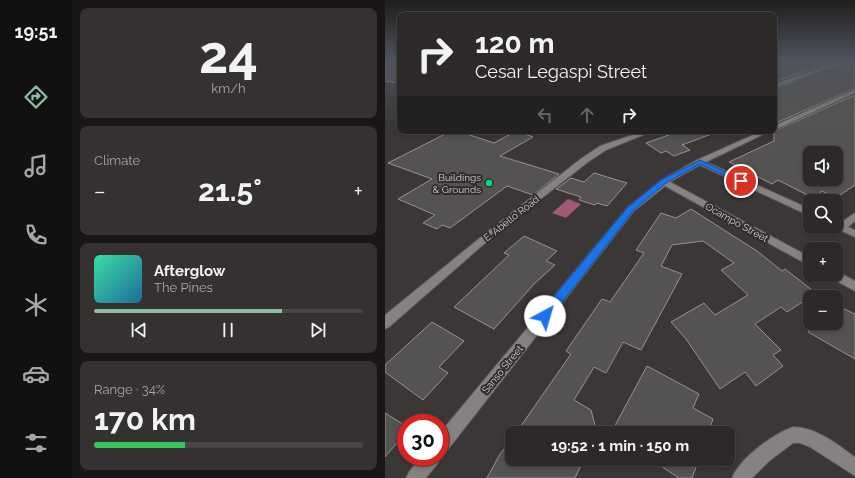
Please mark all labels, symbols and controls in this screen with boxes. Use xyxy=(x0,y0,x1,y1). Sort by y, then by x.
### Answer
text: 19:51 xyxy=(15,21,57,42)
text: 24 xyxy=(199,24,258,85)
text: 120 m xyxy=(475,27,555,60)
icon: right xyxy=(409,28,461,80)
text: Cesar Legaspi Street xyxy=(475,61,647,82)
text: km/h xyxy=(211,81,246,96)
icon: directions xyxy=(22,83,50,111)
icon: left xyxy=(534,104,556,126)
icon: ahead xyxy=(576,104,598,126)
icon: right xyxy=(618,104,640,126)
map controls xyxy=(803,146,843,330)
button: sound xyxy=(803,146,843,186)
icon: music xyxy=(22,152,50,180)
text: Climate xyxy=(94,153,140,168)
pin xyxy=(724,164,758,198)
icon: arrive xyxy=(730,170,752,192)
place label: Buildings & Grounds xyxy=(433,172,481,195)
text: 21.5° xyxy=(198,173,262,208)
text: − xyxy=(94,178,106,204)
text: + xyxy=(354,178,363,204)
marker: Buildings & Grounds xyxy=(484,178,494,188)
street label: E. Abello Road xyxy=(482,193,541,243)
button: search xyxy=(803,194,843,234)
street label: Ocampo Street xyxy=(703,201,771,245)
icon: phone xyxy=(22,221,50,249)
button: + xyxy=(803,242,843,282)
text: Afterglow xyxy=(154,262,225,280)
text: The Pines xyxy=(154,280,213,295)
button: − xyxy=(803,290,843,330)
icon: climate xyxy=(22,291,50,319)
position arrow xyxy=(524,295,566,337)
icon: previous xyxy=(128,319,150,341)
icon: pause xyxy=(217,319,239,341)
icon: next xyxy=(307,319,329,341)
street label: Sanso Street xyxy=(480,343,525,395)
icon: car xyxy=(22,360,50,388)
text: Range · 34% xyxy=(94,382,165,397)
text: 170 km xyxy=(94,402,196,437)
speed limit sign: 30 xyxy=(397,414,449,466)
icon: filters xyxy=(22,429,50,457)
text: 19:52 · 1 min · 150 m xyxy=(551,437,689,455)

